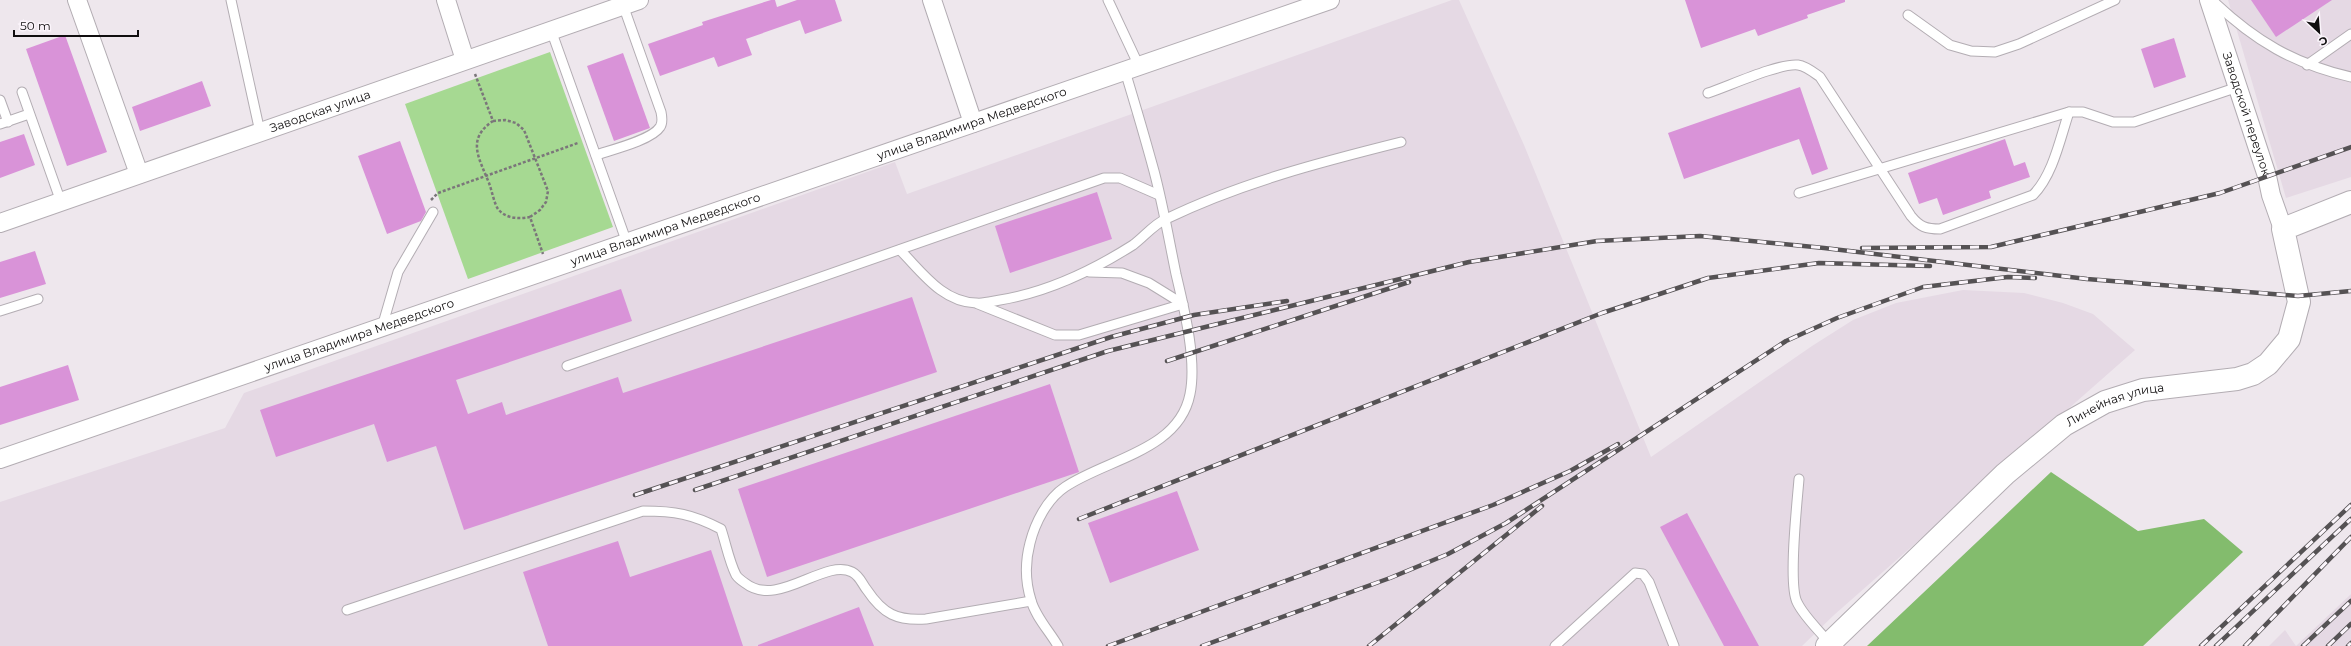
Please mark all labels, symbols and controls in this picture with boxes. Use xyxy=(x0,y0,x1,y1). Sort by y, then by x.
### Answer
scale bar xyxy=(14,12,138,38)
north arrow xyxy=(2299,12,2339,52)
text: 50 m xyxy=(20,18,51,33)
text: С xyxy=(2317,33,2330,49)
street label: Заводской переулок xyxy=(2220,50,2274,178)
street label: улица Владимира Медведского xyxy=(874,83,1069,163)
street label: Заводская улица xyxy=(268,86,372,135)
street label: улица Владимира Медведского xyxy=(568,189,763,269)
street label: улица Владимира Медведского xyxy=(261,295,456,375)
street label: Линейная улица xyxy=(2063,380,2165,429)

